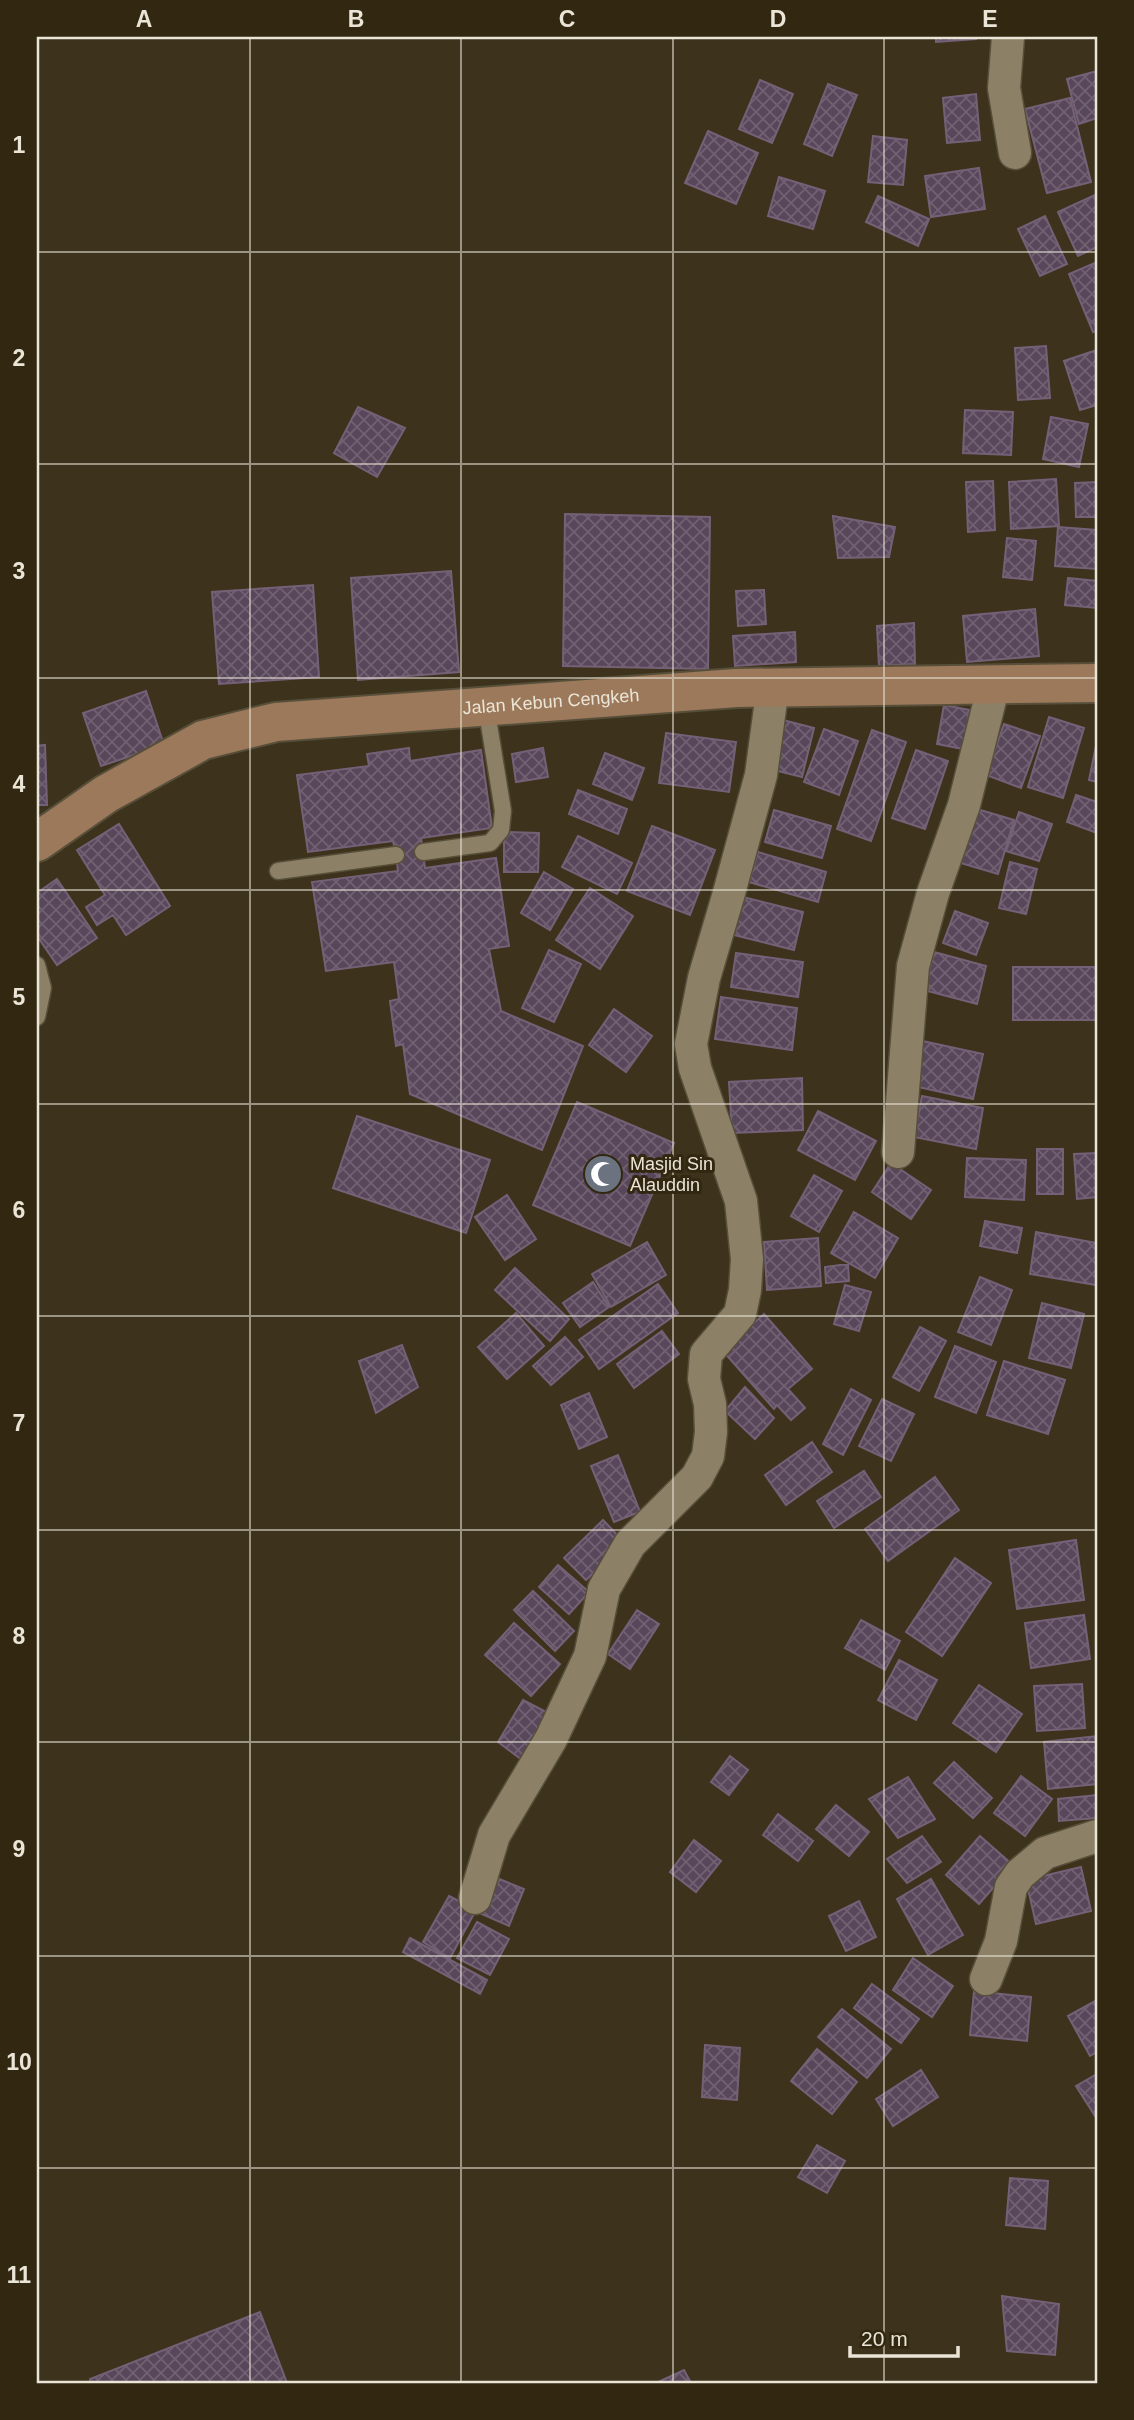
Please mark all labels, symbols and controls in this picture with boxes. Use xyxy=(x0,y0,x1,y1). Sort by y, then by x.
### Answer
text: A xyxy=(136,6,152,32)
text: B xyxy=(348,6,364,32)
text: C xyxy=(559,6,575,32)
text: D xyxy=(770,6,786,32)
text: E xyxy=(982,6,998,32)
text: 1 xyxy=(13,132,26,158)
text: 2 xyxy=(13,345,25,371)
text: 3 xyxy=(13,558,25,584)
street label: Jalan Kebun Cengkeh xyxy=(462,685,640,718)
text: 4 xyxy=(13,771,26,797)
text: 5 xyxy=(13,984,26,1010)
mosque icon: Masjid Sin Alauddin xyxy=(582,1153,624,1195)
place label: Masjid Sin Alauddin xyxy=(630,1154,713,1195)
text: 6 xyxy=(13,1197,25,1223)
text: 7 xyxy=(13,1410,25,1436)
text: 8 xyxy=(13,1623,26,1649)
text: 9 xyxy=(13,1836,25,1862)
text: 10 xyxy=(6,2049,32,2075)
text: 11 xyxy=(7,2262,31,2288)
scale bar xyxy=(850,2315,959,2359)
text: 20 m xyxy=(861,2327,908,2350)

